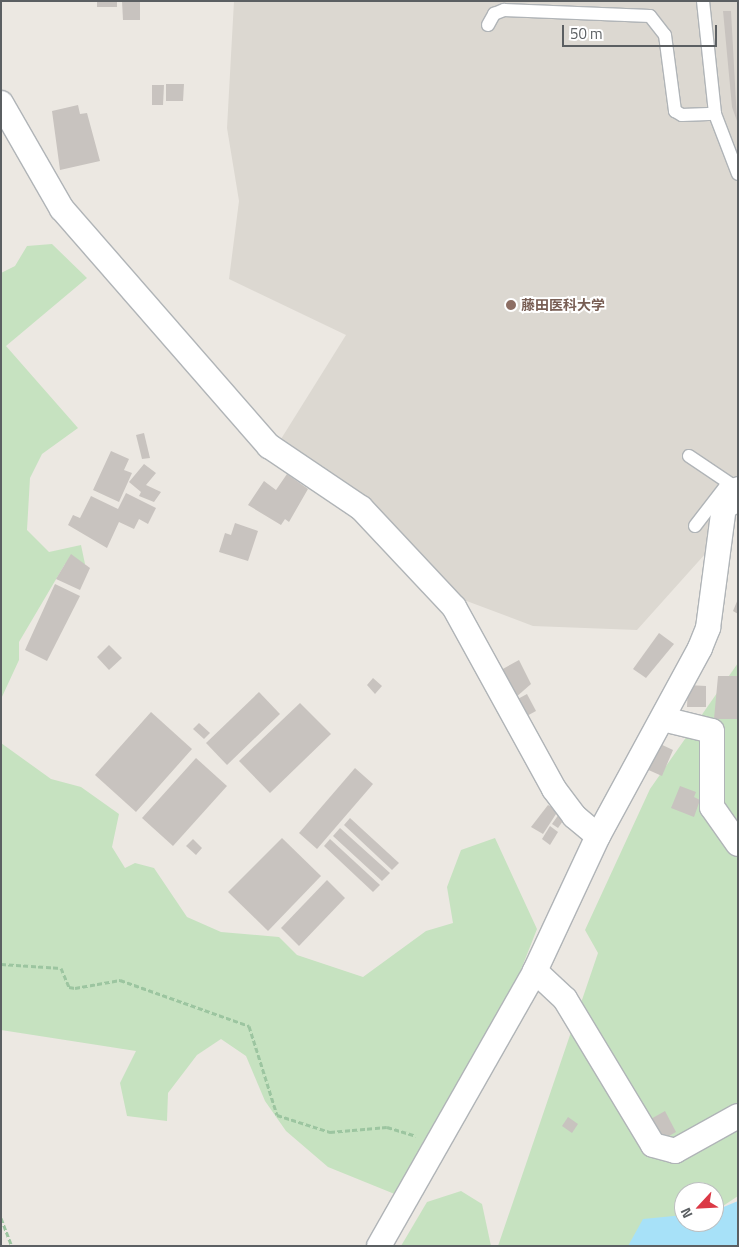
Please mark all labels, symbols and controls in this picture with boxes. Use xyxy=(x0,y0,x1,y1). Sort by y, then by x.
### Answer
scale bar xyxy=(564,15,719,47)
text: 50 m xyxy=(570,22,603,45)
place label: 藤田医科大学 xyxy=(521,297,605,313)
marker: 藤田医科大学 xyxy=(505,299,517,311)
north arrow xyxy=(674,1182,724,1232)
text: N xyxy=(674,1204,697,1222)

